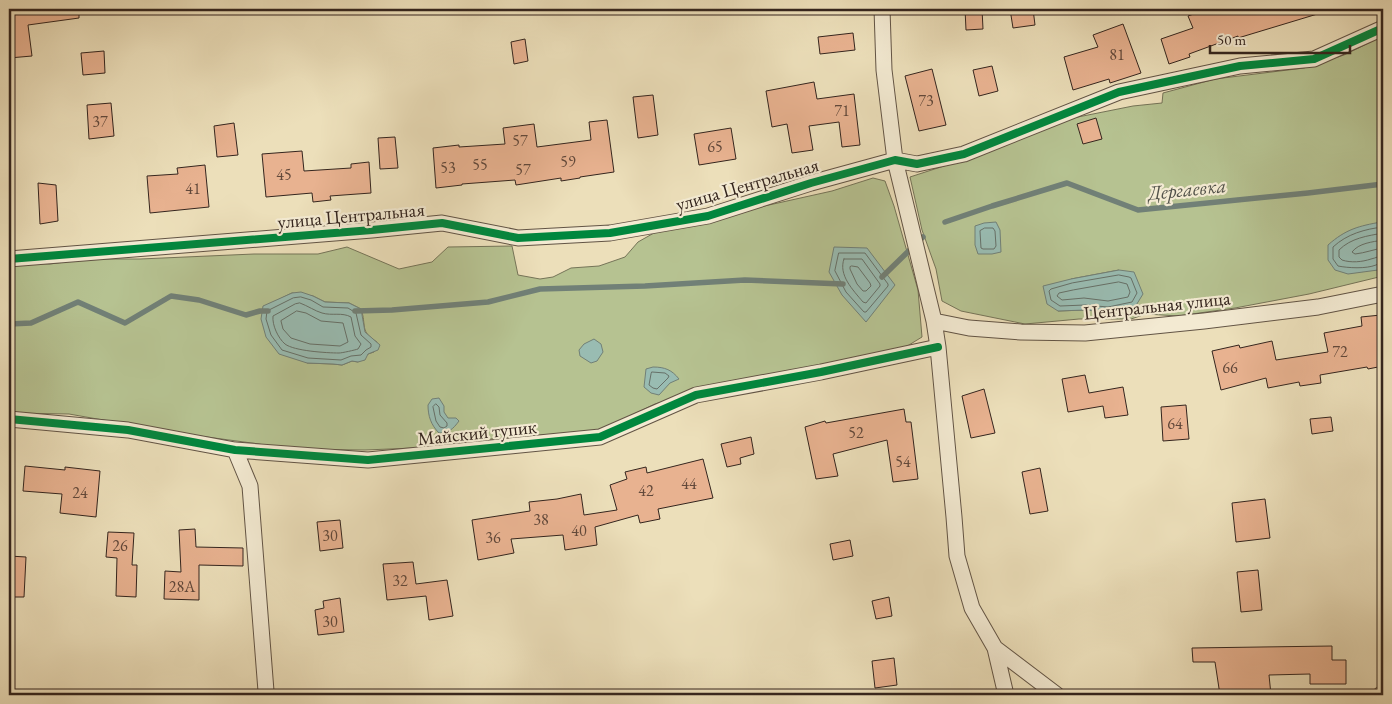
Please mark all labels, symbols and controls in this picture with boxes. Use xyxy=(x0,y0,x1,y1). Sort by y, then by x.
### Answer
scale bar xyxy=(1210,22,1350,54)
text: 50 m xyxy=(1217,30,1246,49)
house number: 81 xyxy=(1109,44,1125,65)
house number: 73 xyxy=(918,90,934,111)
house number: 71 xyxy=(834,100,850,121)
house number: 37 xyxy=(92,111,108,132)
house number: 57 xyxy=(512,130,528,151)
house number: 65 xyxy=(707,136,723,157)
house number: 59 xyxy=(560,151,576,172)
street label: улица Центральная xyxy=(673,152,822,217)
house number: 55 xyxy=(472,154,488,175)
house number: 53 xyxy=(440,157,456,178)
house number: 57 xyxy=(515,159,531,180)
house number: 45 xyxy=(276,164,292,185)
water label: Дергаевка xyxy=(1145,172,1227,206)
house number: 41 xyxy=(185,178,201,199)
street label: улица Центральная xyxy=(276,197,426,234)
street label: Центральная улица xyxy=(1082,285,1232,326)
house number: 72 xyxy=(1332,341,1348,362)
house number: 66 xyxy=(1222,357,1238,378)
house number: 64 xyxy=(1167,413,1183,434)
street label: Майский тупик xyxy=(416,414,538,451)
house number: 52 xyxy=(848,422,864,443)
house number: 54 xyxy=(895,451,911,472)
house number: 44 xyxy=(681,473,697,494)
house number: 42 xyxy=(638,480,654,501)
house number: 24 xyxy=(72,482,88,503)
house number: 38 xyxy=(533,509,549,530)
house number: 40 xyxy=(571,520,587,541)
house number: 30 xyxy=(322,525,338,546)
house number: 36 xyxy=(485,527,501,548)
house number: 26 xyxy=(112,535,128,556)
house number: 32 xyxy=(392,570,408,591)
house number: 28А xyxy=(169,576,196,597)
house number: 30 xyxy=(322,611,338,632)

